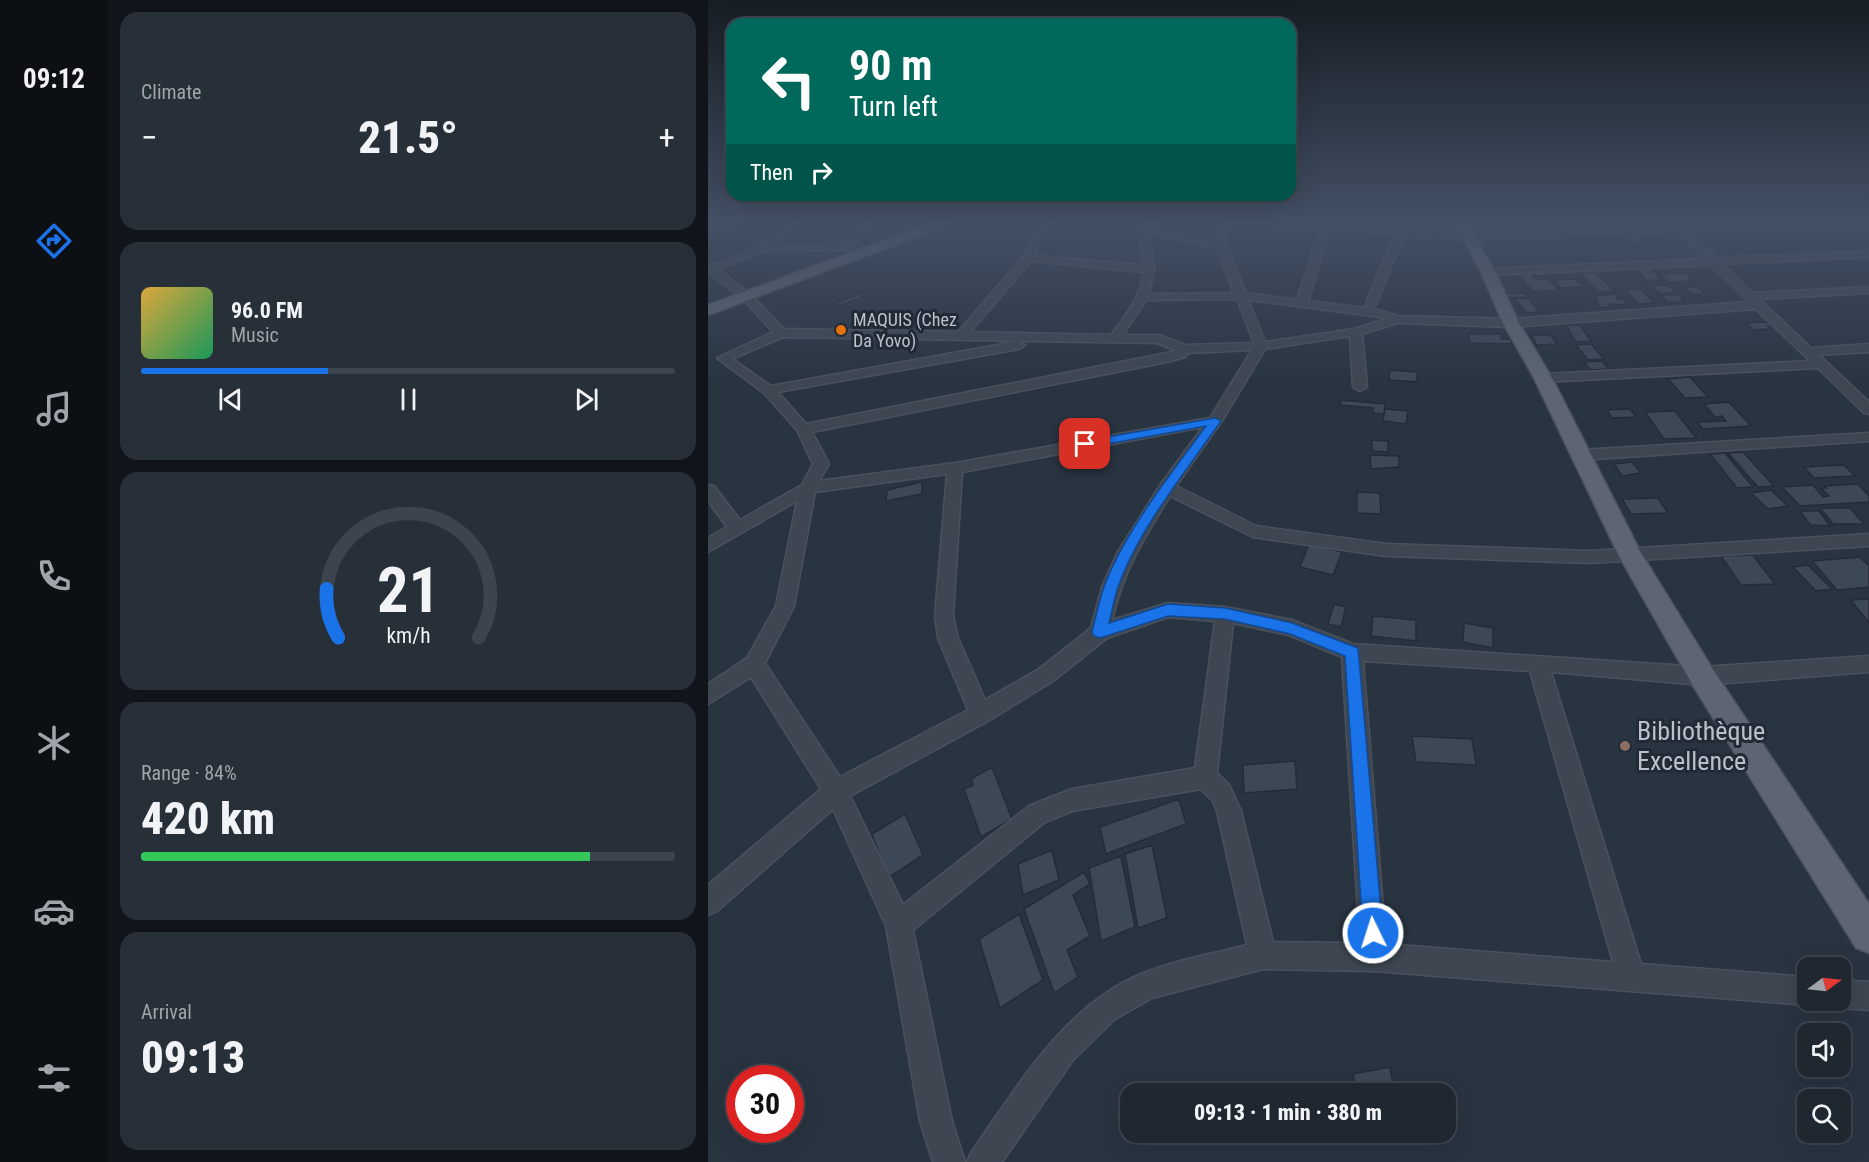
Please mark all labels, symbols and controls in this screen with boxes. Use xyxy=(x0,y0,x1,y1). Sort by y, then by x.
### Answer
text: 90 m xyxy=(849,41,932,90)
icon: left xyxy=(750,42,828,120)
text: 09:12 xyxy=(23,63,85,95)
text: Climate xyxy=(141,80,201,104)
text: Turn left xyxy=(849,91,938,123)
text: 21.5° xyxy=(358,111,458,164)
text: − xyxy=(141,118,158,157)
text: + xyxy=(659,118,675,157)
icon: right xyxy=(805,156,838,189)
text: Then xyxy=(750,160,793,185)
icon: directions xyxy=(33,220,75,262)
text: 96.0 FM xyxy=(231,298,303,323)
place label: MAQUIS (Chez Da Yovo) xyxy=(853,309,957,352)
text: Music xyxy=(231,323,279,347)
marker: MAQUIS (Chez Da Yovo) xyxy=(834,323,848,337)
icon: previous xyxy=(214,383,247,416)
icon: pause xyxy=(392,383,425,416)
icon: next xyxy=(570,383,603,416)
icon: music xyxy=(33,388,75,430)
pin xyxy=(1059,418,1110,469)
icon: arrive xyxy=(1068,427,1101,460)
text: 21 xyxy=(376,554,440,627)
icon: phone xyxy=(33,555,75,597)
text: km/h xyxy=(386,623,430,648)
place label: Bibliothèque Excellence xyxy=(1637,716,1765,776)
icon: climate xyxy=(33,722,75,764)
marker: Bibliothèque Excellence xyxy=(1618,739,1632,753)
text: Range · 84% xyxy=(141,761,237,785)
text: 420 km xyxy=(141,792,275,845)
icon: car xyxy=(33,890,75,932)
position arrow xyxy=(1341,901,1405,965)
north arrow xyxy=(1797,957,1851,1011)
map controls xyxy=(1797,957,1851,1143)
text: Arrival xyxy=(141,1000,192,1024)
button: sound xyxy=(1797,1023,1851,1077)
text: 09:13 xyxy=(141,1031,245,1084)
icon: filters xyxy=(33,1057,75,1099)
speed limit sign: 30 xyxy=(726,1065,804,1143)
button: search xyxy=(1797,1089,1851,1143)
text: 09:13 · 1 min · 380 m xyxy=(1194,1100,1382,1125)

